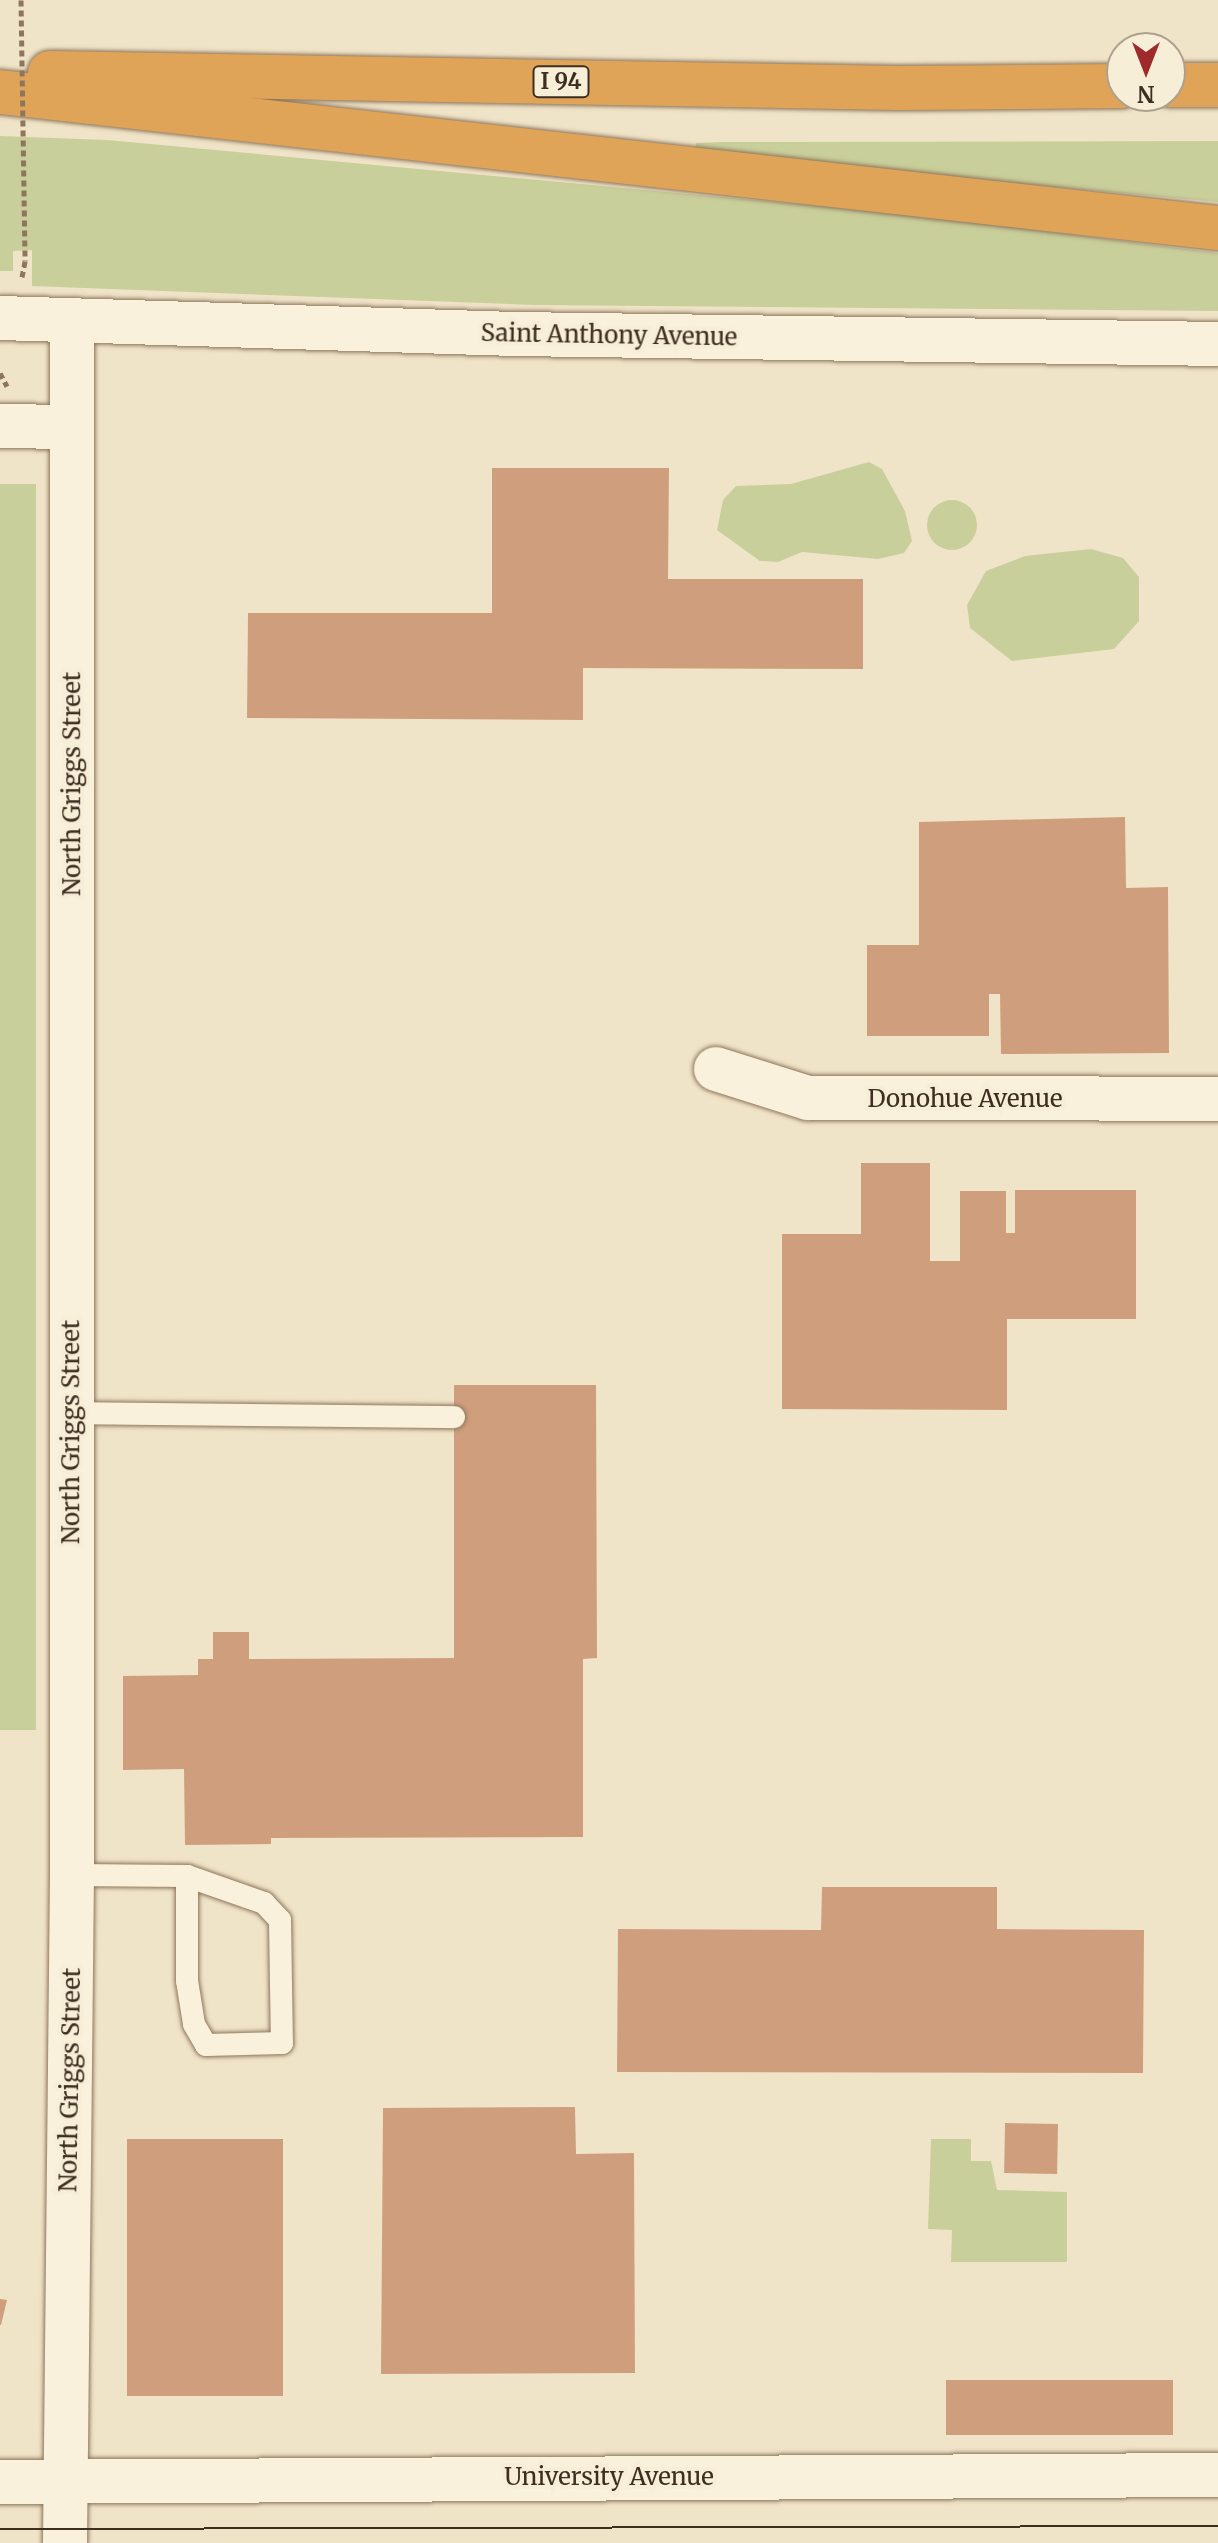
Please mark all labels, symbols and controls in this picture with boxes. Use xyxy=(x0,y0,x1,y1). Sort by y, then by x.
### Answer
north arrow xyxy=(1106,32,1186,112)
road number: I 94 xyxy=(531,64,591,100)
text: N xyxy=(1137,80,1155,108)
street label: Saint Anthony Avenue xyxy=(480,318,738,352)
street label: North Griggs Street xyxy=(58,672,86,896)
street label: Donohue Avenue xyxy=(868,1085,1062,1113)
street label: North Griggs Street xyxy=(57,1320,85,1544)
street label: North Griggs Street xyxy=(54,1968,86,2192)
street label: University Avenue xyxy=(504,2463,714,2491)

